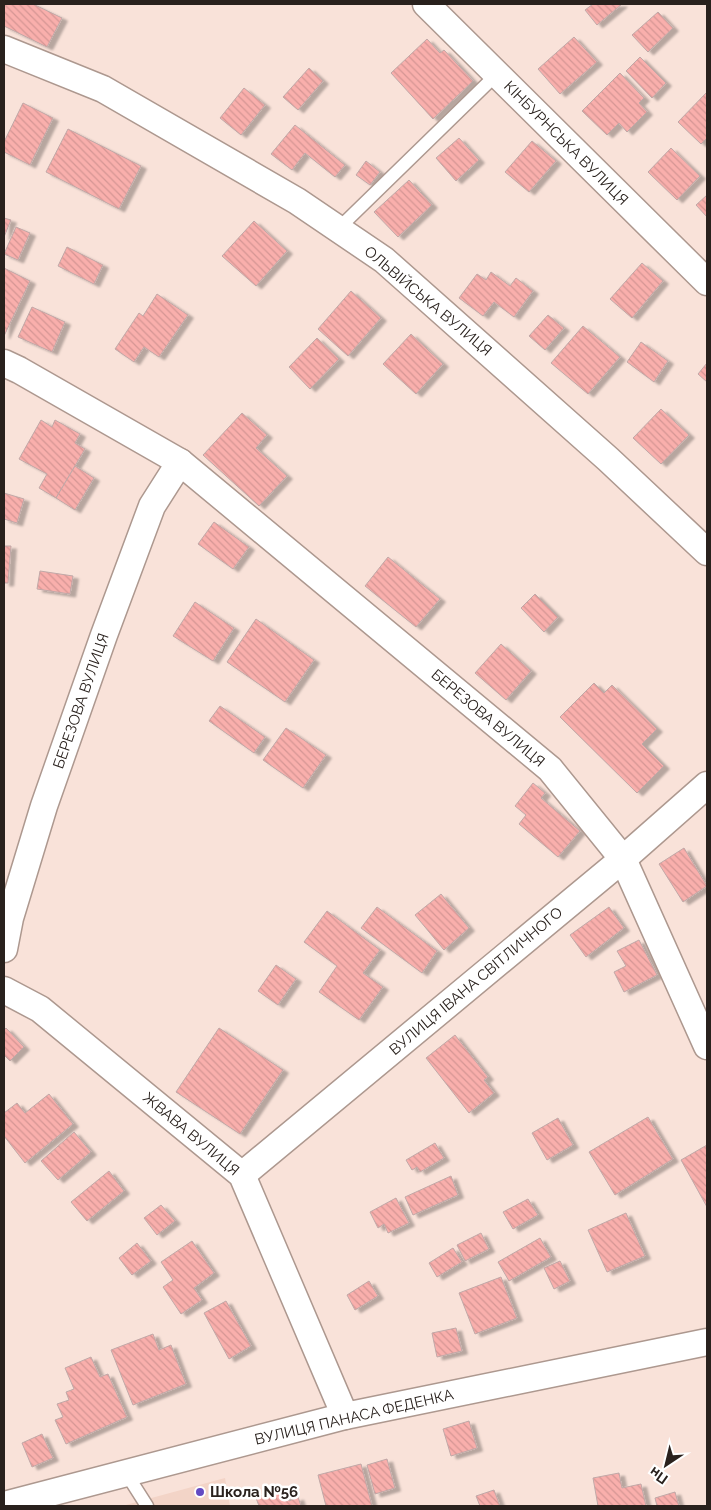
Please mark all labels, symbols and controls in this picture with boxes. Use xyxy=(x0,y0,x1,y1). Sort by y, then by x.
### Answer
street label: КІНБУРНСЬКА ВУЛИЦЯ xyxy=(500,77,632,209)
street label: ОЛЬВІЙСЬКА ВУЛИЦЯ xyxy=(361,242,495,360)
street label: БЕРЕЗОВА ВУЛИЦЯ xyxy=(49,631,113,771)
street label: БЕРЕЗОВА ВУЛИЦЯ xyxy=(428,665,548,771)
street label: ВУЛИЦЯ ІВАНА СВІТЛИЧНОГО xyxy=(386,903,566,1059)
street label: ЖВАВА ВУЛИЦЯ xyxy=(139,1089,243,1179)
street label: ВУЛИЦЯ ПАНАСА ФЕДЕНКА xyxy=(253,1385,455,1449)
north arrow xyxy=(641,1440,691,1490)
text: Пн xyxy=(646,1464,671,1488)
place label: Школа №56 xyxy=(210,1483,298,1501)
marker: Школа №56 xyxy=(194,1486,206,1498)

